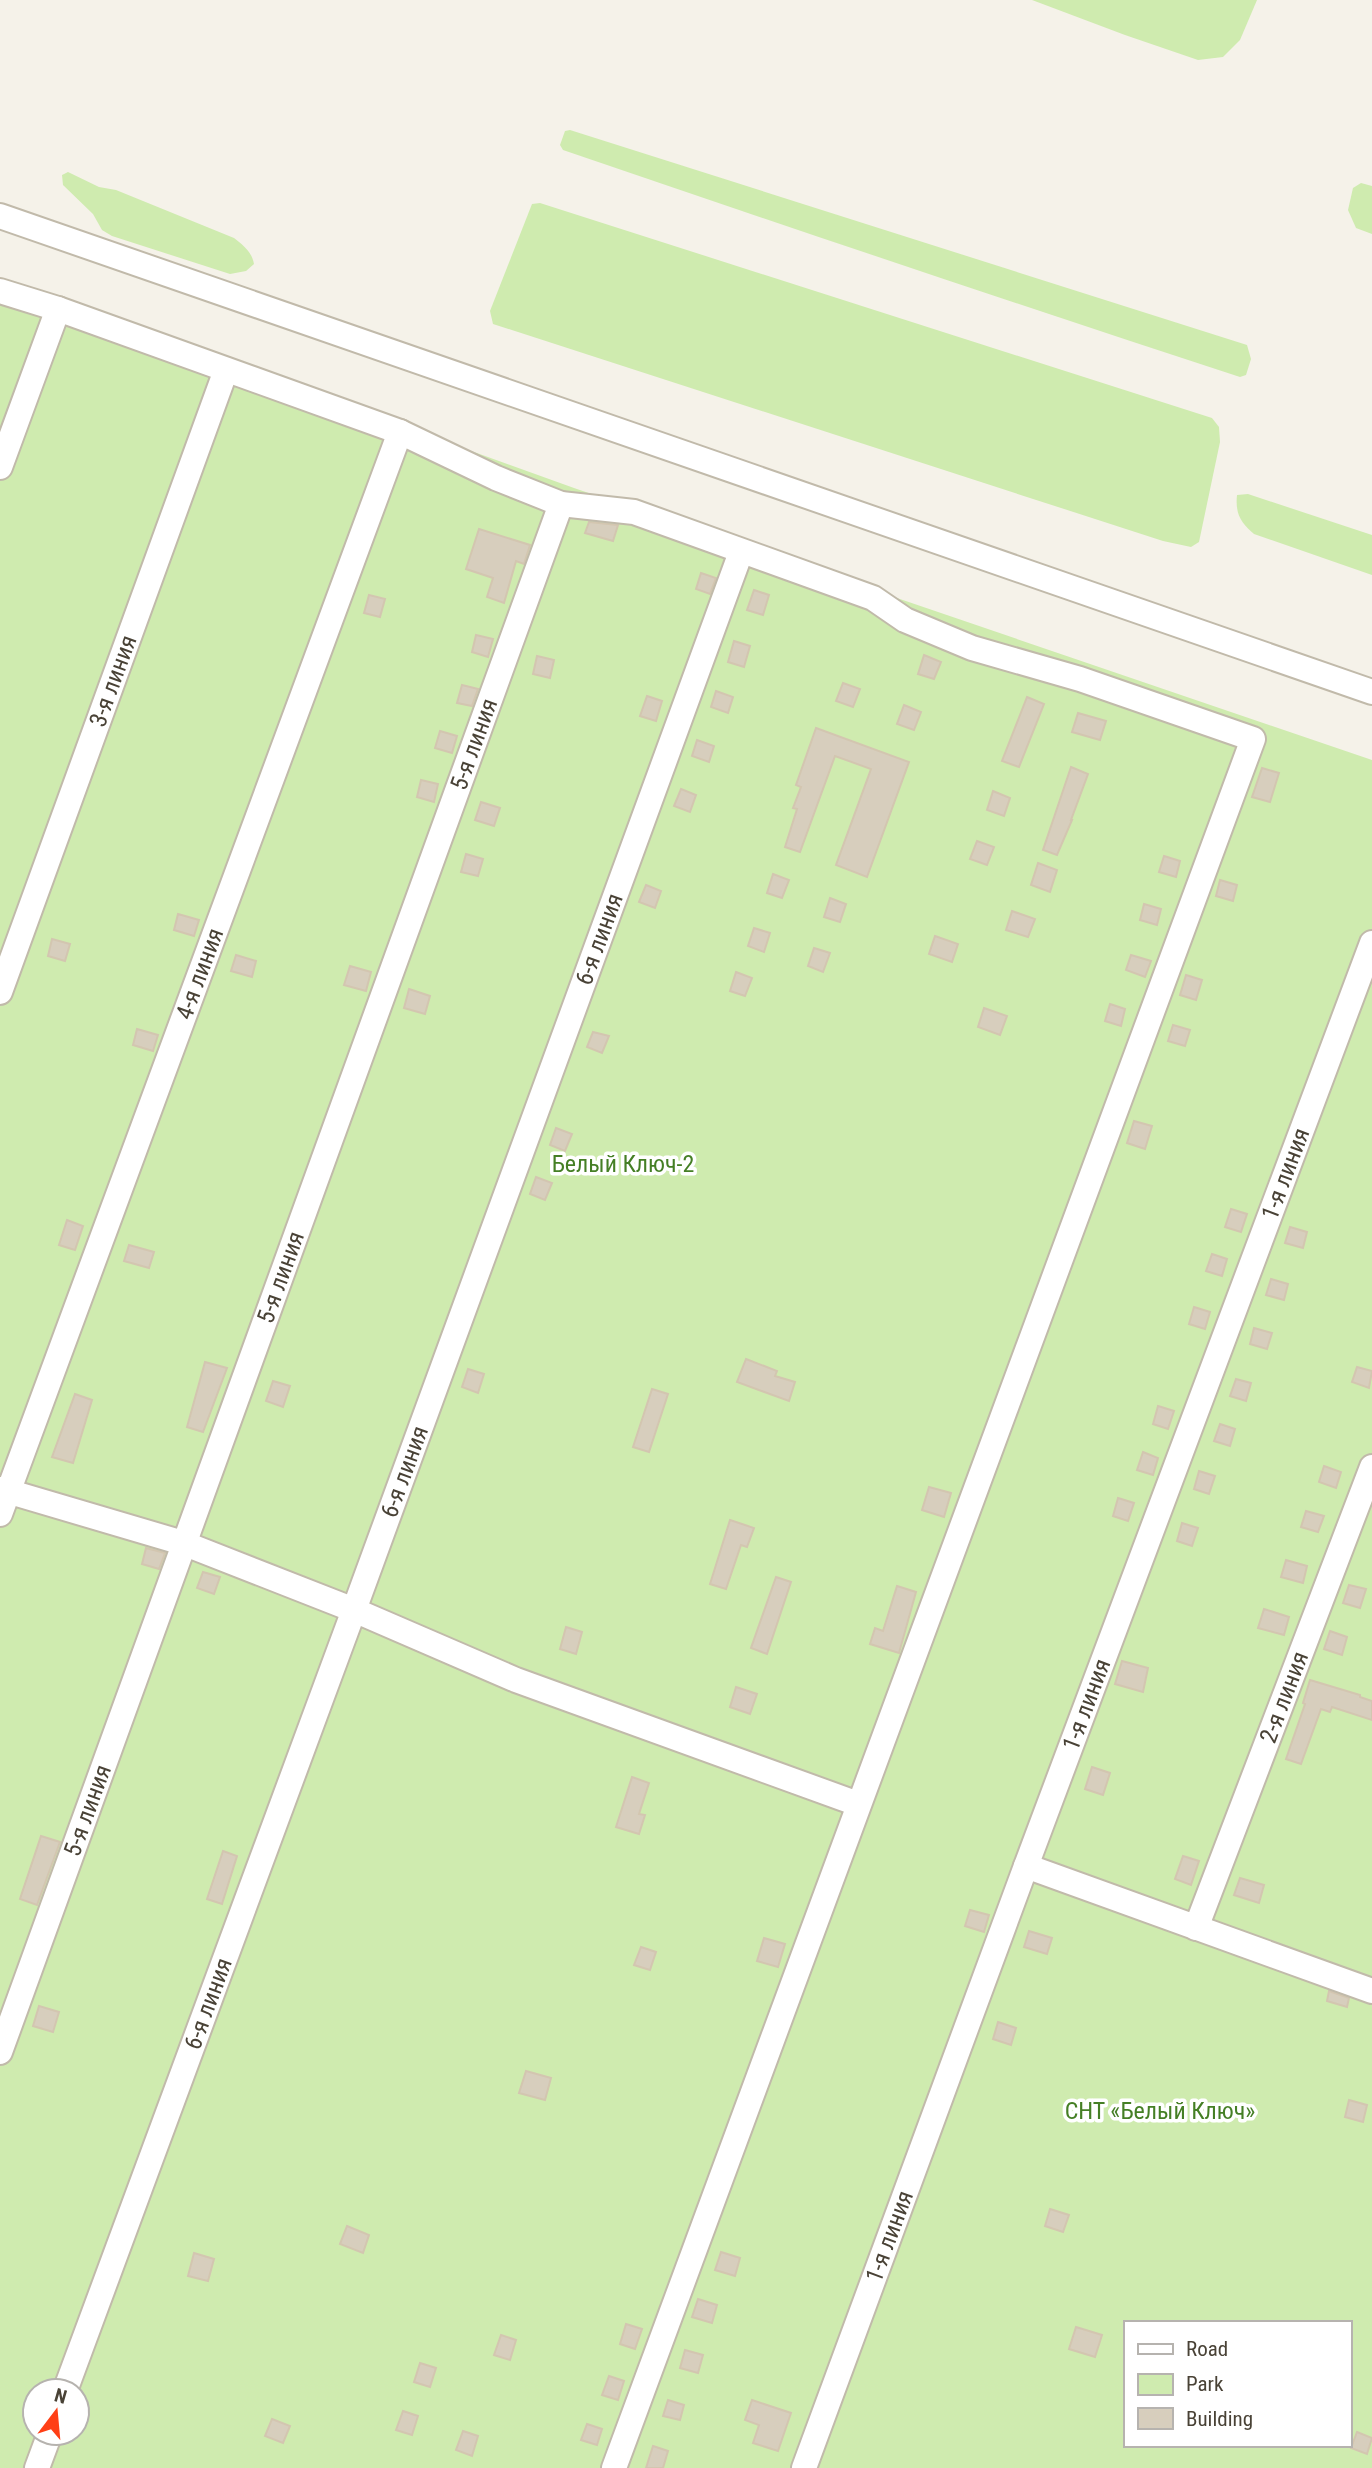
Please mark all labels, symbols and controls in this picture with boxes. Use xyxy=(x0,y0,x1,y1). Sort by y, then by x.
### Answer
street label: 3-я линия xyxy=(84,631,142,731)
street label: 5-я линия xyxy=(445,695,503,794)
street label: 6-я линия xyxy=(570,890,629,989)
street label: 4-я линия xyxy=(170,924,229,1023)
street label: 1-я линия xyxy=(1256,1124,1315,1223)
park label: Белый Ключ-2 xyxy=(552,1150,694,1178)
street label: 5-я линия xyxy=(251,1228,310,1327)
street label: 6-я линия xyxy=(375,1422,434,1521)
street label: 2-я линия xyxy=(1254,1648,1314,1747)
street label: 1-я линия xyxy=(1057,1655,1116,1754)
street label: 5-я линия xyxy=(58,1761,117,1860)
street label: 6-я линия xyxy=(179,1954,238,2053)
park label: СНТ «Белый Ключ» xyxy=(1065,2097,1255,2125)
street label: 1-я линия xyxy=(860,2187,919,2286)
legend xyxy=(1124,2321,1351,2447)
text: Road xyxy=(1186,2337,1228,2361)
text: Park xyxy=(1186,2372,1224,2396)
north arrow xyxy=(21,2377,91,2447)
text: N xyxy=(52,2383,69,2409)
text: Building xyxy=(1186,2407,1253,2431)

